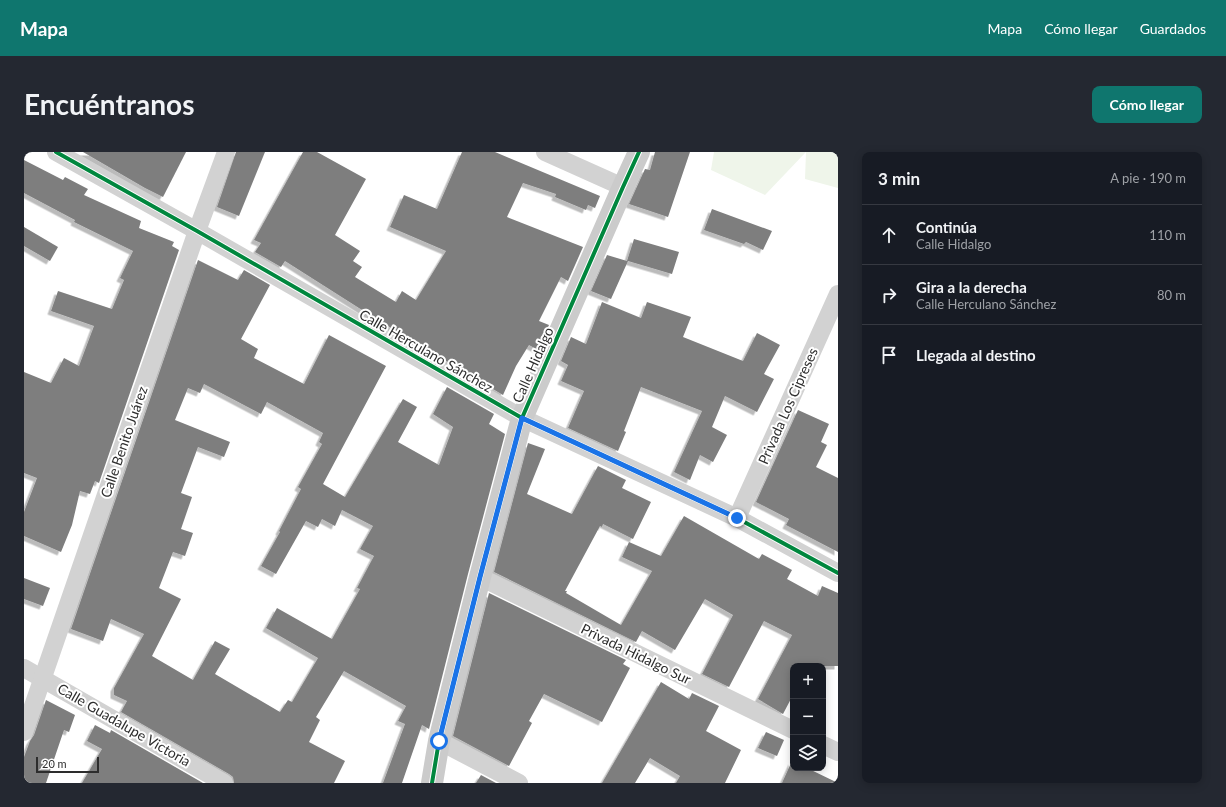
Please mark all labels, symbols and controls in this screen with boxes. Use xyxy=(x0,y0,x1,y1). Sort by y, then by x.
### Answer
text: Mapa xyxy=(20,17,68,40)
text: Mapa xyxy=(988,20,1022,37)
text: Cómo llegar xyxy=(1044,20,1118,37)
text: Guardados xyxy=(1140,20,1206,37)
button: Cómo llegar xyxy=(1092,86,1202,123)
text: Encuéntranos xyxy=(24,87,195,121)
text: 3 min xyxy=(878,168,920,189)
text: A pie · 190 m xyxy=(1110,170,1186,186)
text: Continúa xyxy=(916,218,977,236)
icon: ahead xyxy=(878,224,900,246)
text: 110 m xyxy=(1149,227,1186,243)
text: Calle Hidalgo xyxy=(916,236,991,252)
text: Gira a la derecha xyxy=(916,278,1027,296)
icon: right xyxy=(878,284,900,306)
text: 80 m xyxy=(1157,287,1186,303)
text: Calle Herculano Sánchez xyxy=(916,296,1056,312)
street label: Calle Herculano Sánchez xyxy=(357,305,496,396)
street label: Calle Hidalgo xyxy=(508,324,557,405)
icon: arrive xyxy=(878,344,900,366)
street label: Privada Los Cipreses xyxy=(754,345,821,467)
text: Llegada al destino xyxy=(916,346,1036,364)
street label: Calle Benito Juárez xyxy=(97,384,151,500)
route end xyxy=(728,509,746,527)
street label: Privada Hidalgo Sur xyxy=(578,620,694,688)
map controls xyxy=(790,663,826,771)
button: + xyxy=(790,663,826,699)
street label: Calle Guadalupe Victoria xyxy=(55,679,194,770)
button: − xyxy=(790,699,826,735)
route start xyxy=(430,732,448,750)
button: layers xyxy=(790,735,826,771)
scale bar xyxy=(36,755,99,774)
text: 20 m xyxy=(42,757,67,770)

